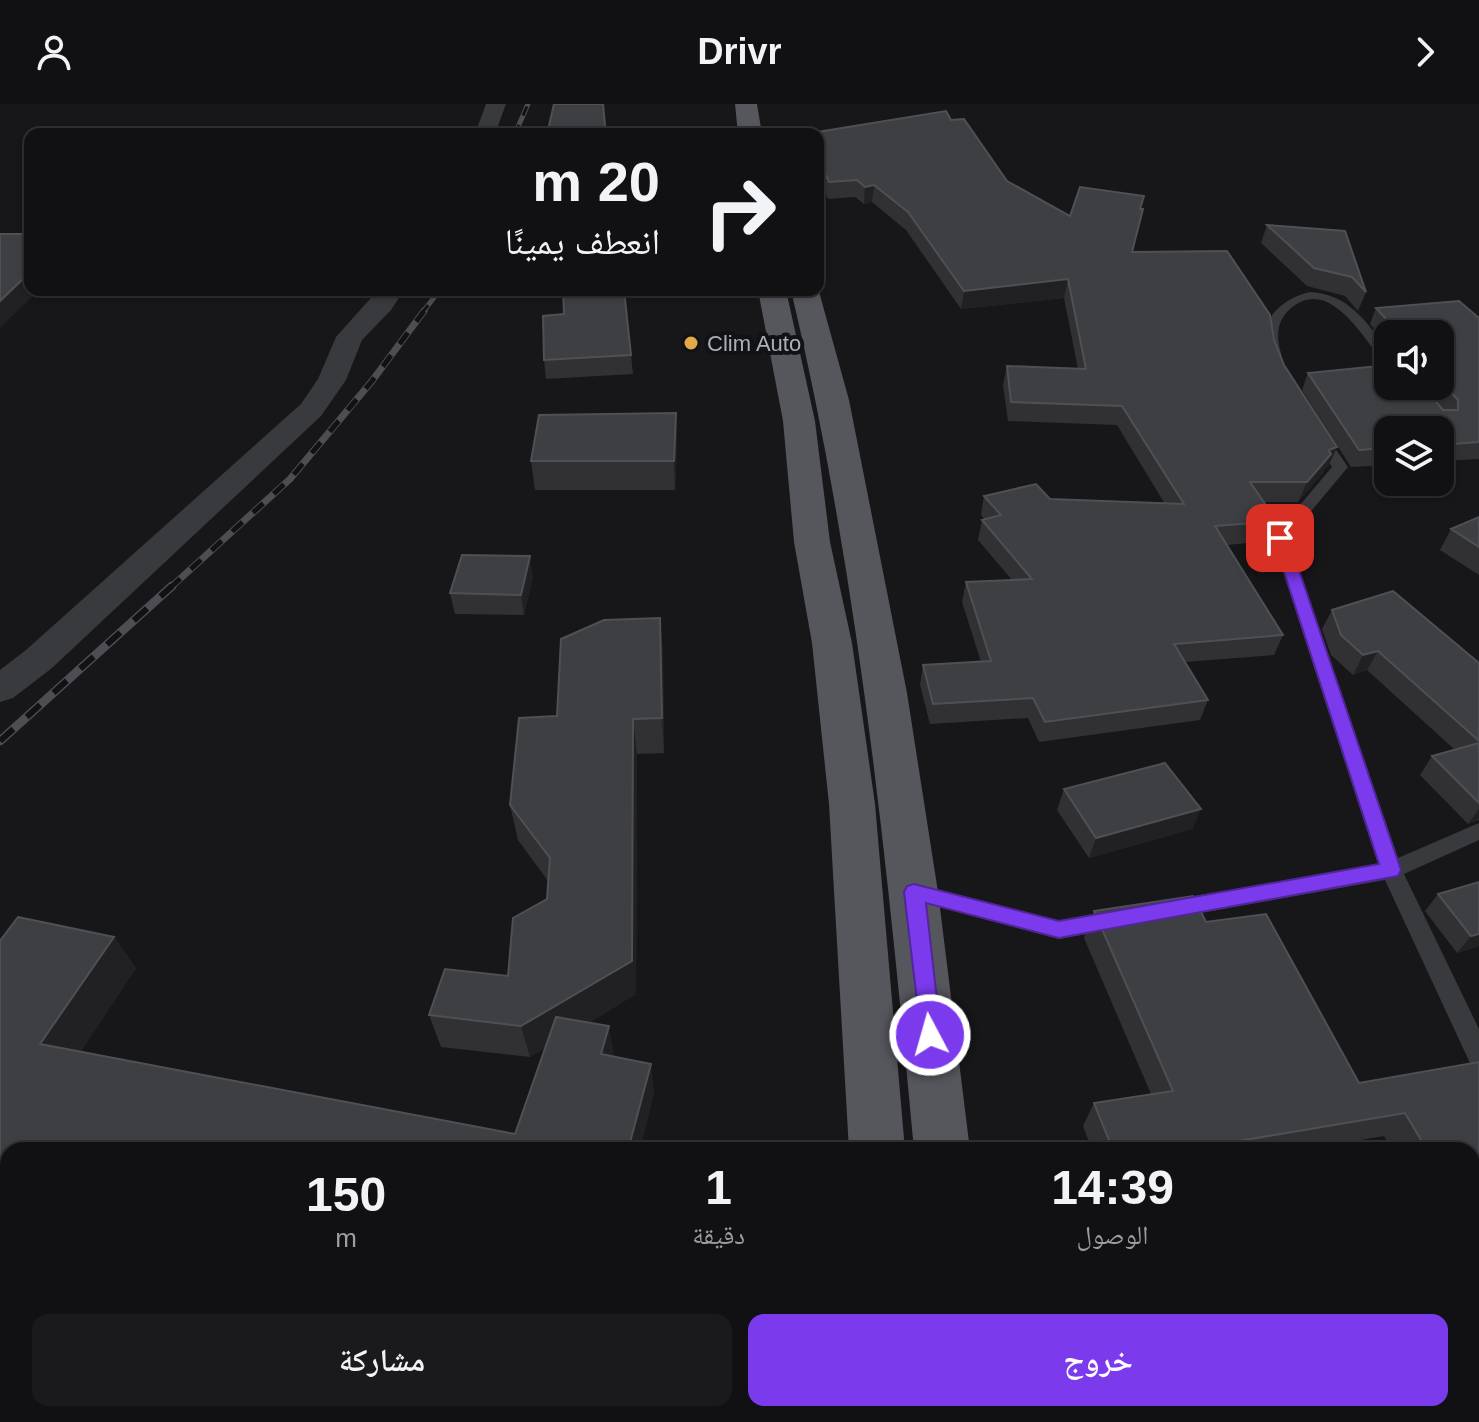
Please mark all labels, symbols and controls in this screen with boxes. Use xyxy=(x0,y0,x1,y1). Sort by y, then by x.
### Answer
icon: person xyxy=(32,30,76,74)
icon: forward xyxy=(1403,30,1447,74)
text: Drivr xyxy=(697,31,782,72)
text: 20 m xyxy=(532,150,660,213)
icon: right xyxy=(688,160,792,264)
text: انعطف يمينًا xyxy=(505,221,660,262)
map controls xyxy=(1374,320,1454,496)
button: sound xyxy=(1374,320,1454,400)
place label: Clim Auto xyxy=(707,331,801,356)
marker: Clim Auto xyxy=(682,334,700,352)
button: layers xyxy=(1374,416,1454,496)
pin xyxy=(1246,504,1314,572)
icon: arrive xyxy=(1258,516,1302,560)
position arrow xyxy=(888,993,972,1077)
text: 1 xyxy=(705,1161,732,1214)
text: 14:39 xyxy=(1051,1161,1174,1214)
text: 150 xyxy=(306,1168,386,1221)
text: دقيقة xyxy=(692,1220,745,1250)
text: الوصول xyxy=(1077,1220,1149,1250)
text: m xyxy=(335,1223,357,1253)
button: مشاركة xyxy=(32,1314,732,1406)
button: خروج xyxy=(748,1314,1448,1406)

